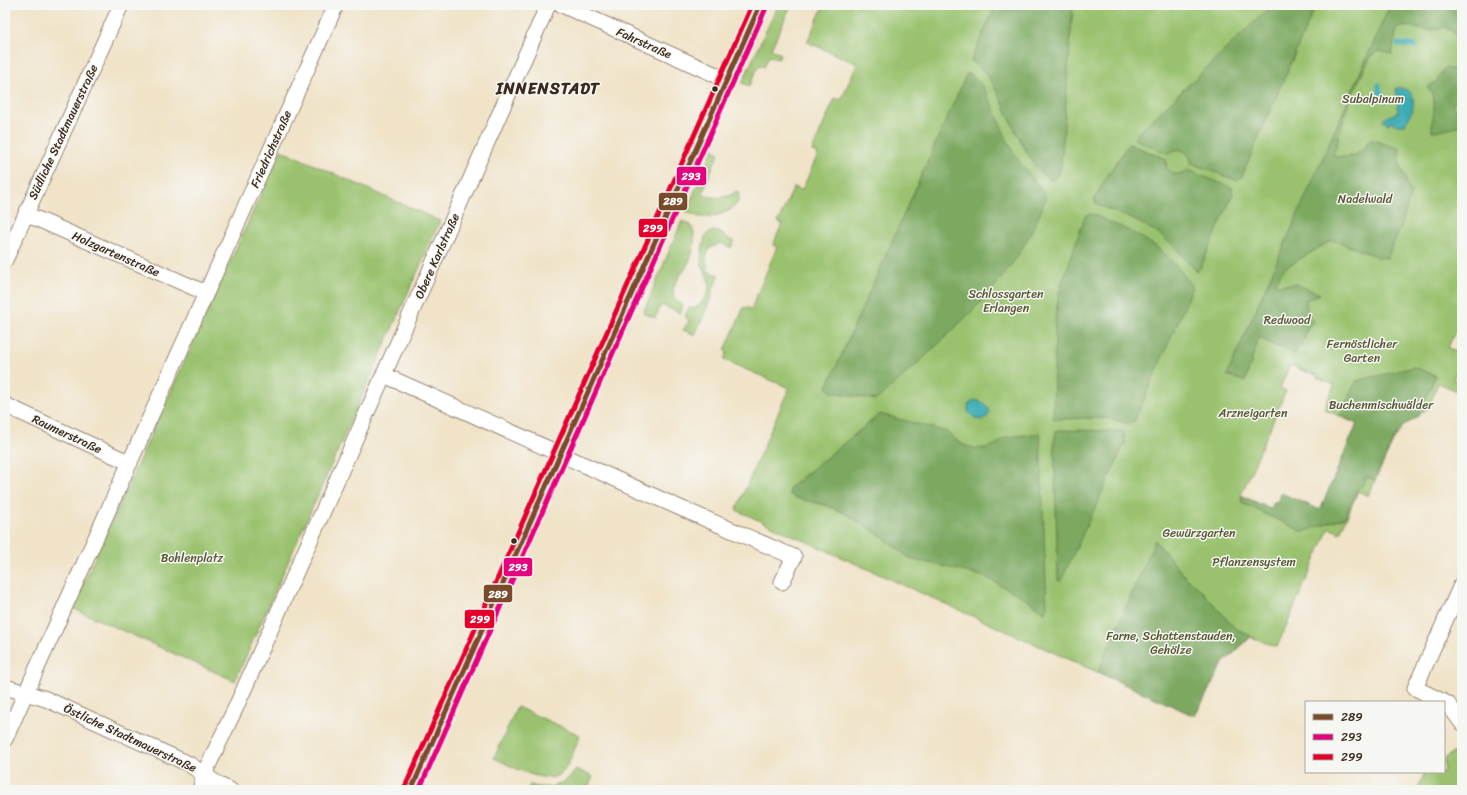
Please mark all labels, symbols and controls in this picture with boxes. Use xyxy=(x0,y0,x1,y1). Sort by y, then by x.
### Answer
street label: Fahrstraße xyxy=(613,21,676,65)
street label: Südliche Stadtmauerstraße xyxy=(22,61,104,203)
district label: INNENSTADT xyxy=(495,74,600,103)
unlabelled marker xyxy=(710,84,720,94)
park label: Subalpinum xyxy=(1342,88,1404,110)
street label: Friedrichstraße xyxy=(244,106,298,192)
line badge: 293 xyxy=(676,166,707,186)
text: 293 xyxy=(680,167,702,186)
park label: Nadelwald xyxy=(1338,188,1393,210)
line badge: 289 xyxy=(658,192,688,211)
text: 289 xyxy=(662,192,683,211)
street label: Obere Karlstraße xyxy=(408,209,466,303)
line badge: 299 xyxy=(638,218,668,238)
text: 299 xyxy=(642,219,663,238)
street label: Holzgartenstraße xyxy=(68,225,164,283)
park label: Schlossgarten Erlangen xyxy=(969,283,1044,319)
park label: Redwood xyxy=(1264,309,1311,331)
park label: Fernöstlicher Garten xyxy=(1327,333,1398,369)
park label: Buchenmischwälder xyxy=(1329,394,1434,416)
park label: Arzneigarten xyxy=(1218,402,1288,424)
street label: Raumerstraße xyxy=(28,408,106,460)
park label: Gewürzgarten xyxy=(1162,522,1236,544)
unlabelled marker xyxy=(509,536,519,546)
park label: Bohlenplatz xyxy=(161,547,223,569)
park label: Pflanzensystem xyxy=(1212,551,1296,573)
line badge: 293 xyxy=(503,557,533,577)
text: 293 xyxy=(507,558,529,577)
line badge: 289 xyxy=(483,584,513,603)
text: 289 xyxy=(487,585,508,604)
line badge: 299 xyxy=(464,609,495,629)
text: 299 xyxy=(469,610,490,629)
park label: Farne, Schattenstauden, Gehölze xyxy=(1106,625,1236,661)
street label: Östliche Stadtmauerstraße xyxy=(60,697,200,779)
legend xyxy=(1305,701,1445,773)
text: 289 xyxy=(1341,706,1363,728)
text: 293 xyxy=(1341,726,1362,748)
text: 299 xyxy=(1341,746,1363,768)

